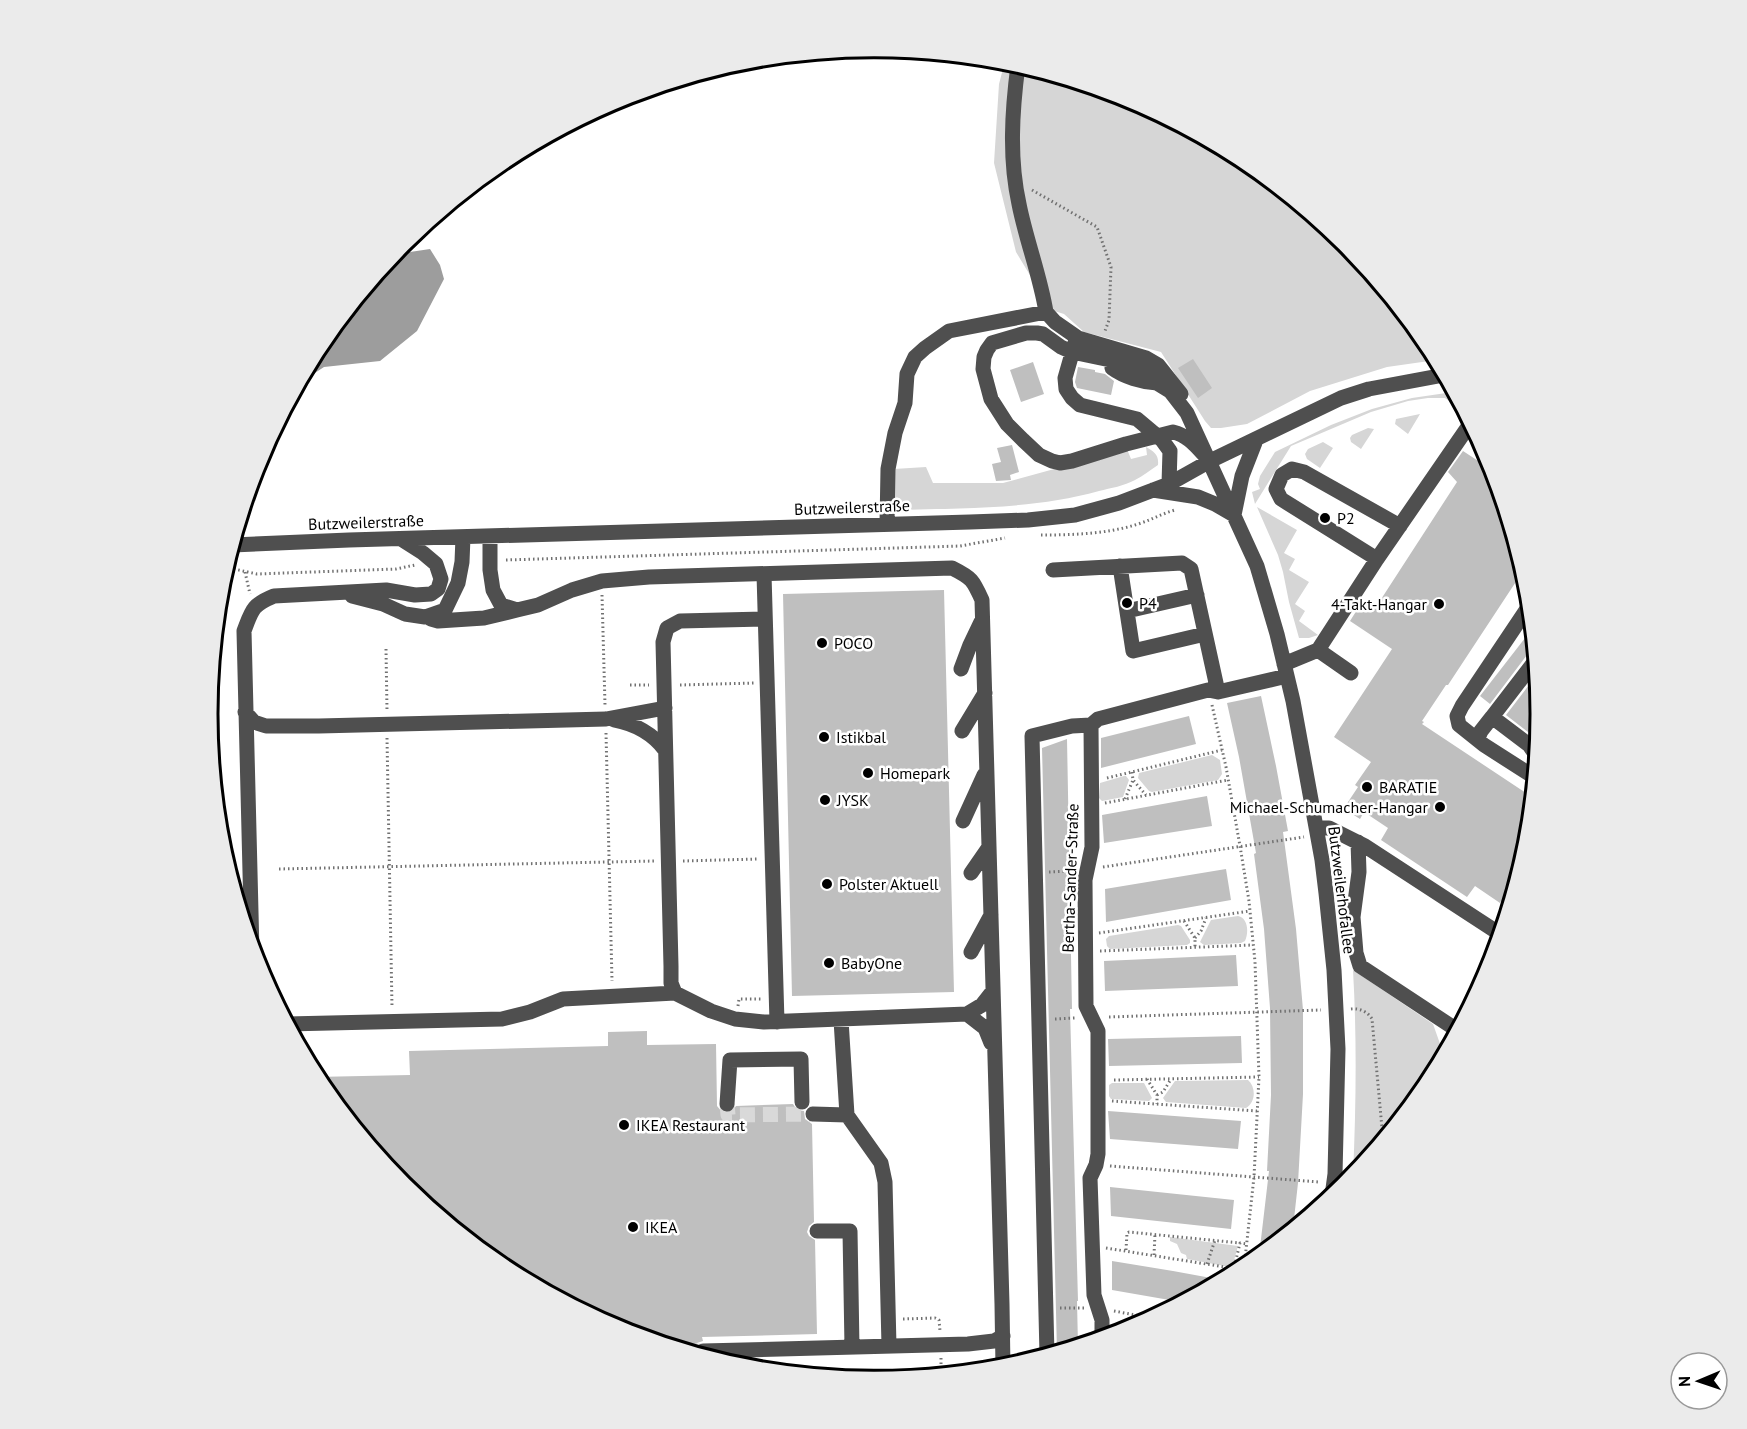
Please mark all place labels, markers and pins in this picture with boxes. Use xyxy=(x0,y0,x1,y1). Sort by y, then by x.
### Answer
place label: P2 xyxy=(1337,508,1355,528)
marker: P2 xyxy=(1318,511,1332,525)
place label: P4 xyxy=(1139,593,1157,613)
place label: 4-Takt-Hangar xyxy=(1331,594,1428,614)
marker: P4 xyxy=(1120,596,1134,610)
marker: 4-Takt-Hangar xyxy=(1432,597,1446,611)
place label: POCO xyxy=(834,633,873,653)
marker: POCO xyxy=(815,636,829,650)
place label: Istikbal xyxy=(836,727,886,747)
marker: Istikbal xyxy=(817,730,831,744)
place label: Homepark xyxy=(880,763,950,783)
marker: Homepark xyxy=(861,766,875,780)
place label: BARATIE xyxy=(1379,777,1437,797)
marker: BARATIE xyxy=(1360,780,1374,794)
place label: JYSK xyxy=(836,790,869,810)
marker: JYSK xyxy=(818,793,832,807)
place label: Michael-Schumacher-Hangar xyxy=(1230,797,1429,817)
marker: Michael-Schumacher-Hangar xyxy=(1433,800,1447,814)
place label: Polster Aktuell xyxy=(839,874,939,894)
marker: Polster Aktuell xyxy=(820,877,834,891)
place label: BabyOne xyxy=(841,953,902,973)
marker: BabyOne xyxy=(822,956,836,970)
place label: IKEA Restaurant xyxy=(636,1115,746,1135)
marker: IKEA Restaurant xyxy=(617,1118,631,1132)
place label: IKEA xyxy=(645,1217,678,1237)
marker: IKEA xyxy=(626,1220,640,1234)

